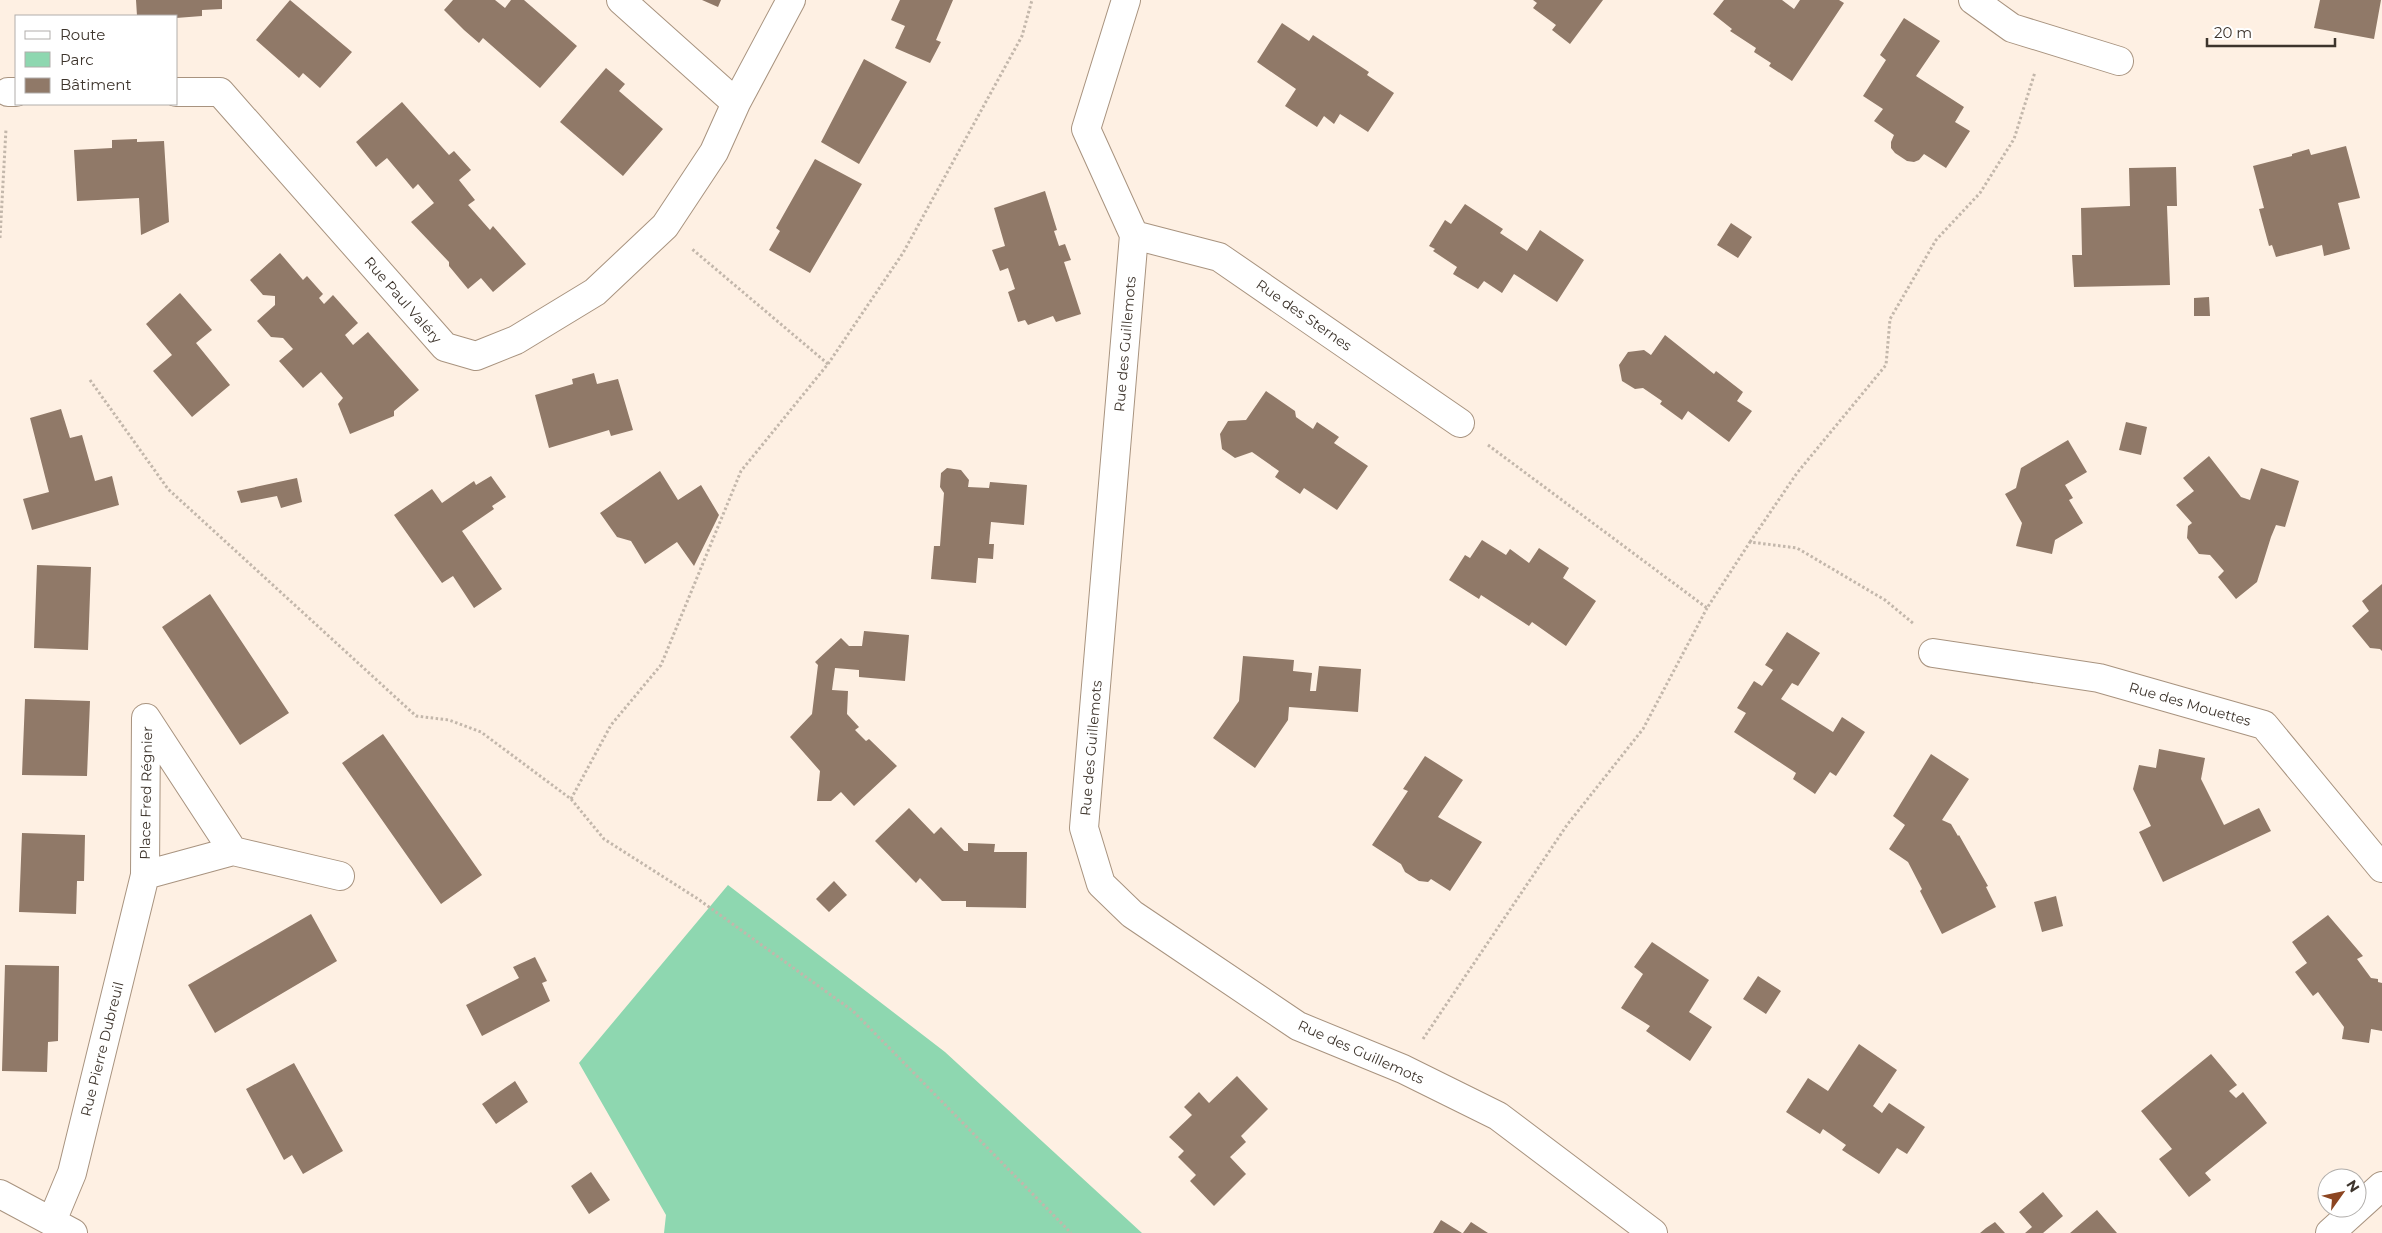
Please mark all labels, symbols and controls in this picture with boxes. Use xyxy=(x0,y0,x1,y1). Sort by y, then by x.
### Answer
legend xyxy=(15,15,178,105)
scale bar xyxy=(2207,15,2334,47)
text: 20 m xyxy=(2214,23,2252,42)
text: Route xyxy=(60,25,105,44)
text: Parc xyxy=(60,50,94,69)
text: Bâtiment xyxy=(60,75,132,94)
street label: Rue Paul Valéry xyxy=(360,253,446,347)
street label: Rue des Guillemots xyxy=(1110,275,1140,413)
street label: Rue des Sternes xyxy=(1253,275,1356,355)
street label: Rue des Mouettes xyxy=(2127,678,2253,730)
street label: Rue des Guillemots xyxy=(1076,679,1106,817)
street label: Place Fred Régnier xyxy=(136,726,156,860)
street label: Rue Pierre Dubreuil xyxy=(77,980,127,1118)
street label: Rue des Guillemots xyxy=(1295,1016,1427,1088)
north arrow xyxy=(2317,1168,2367,1218)
text: N xyxy=(2342,1176,2364,1196)

